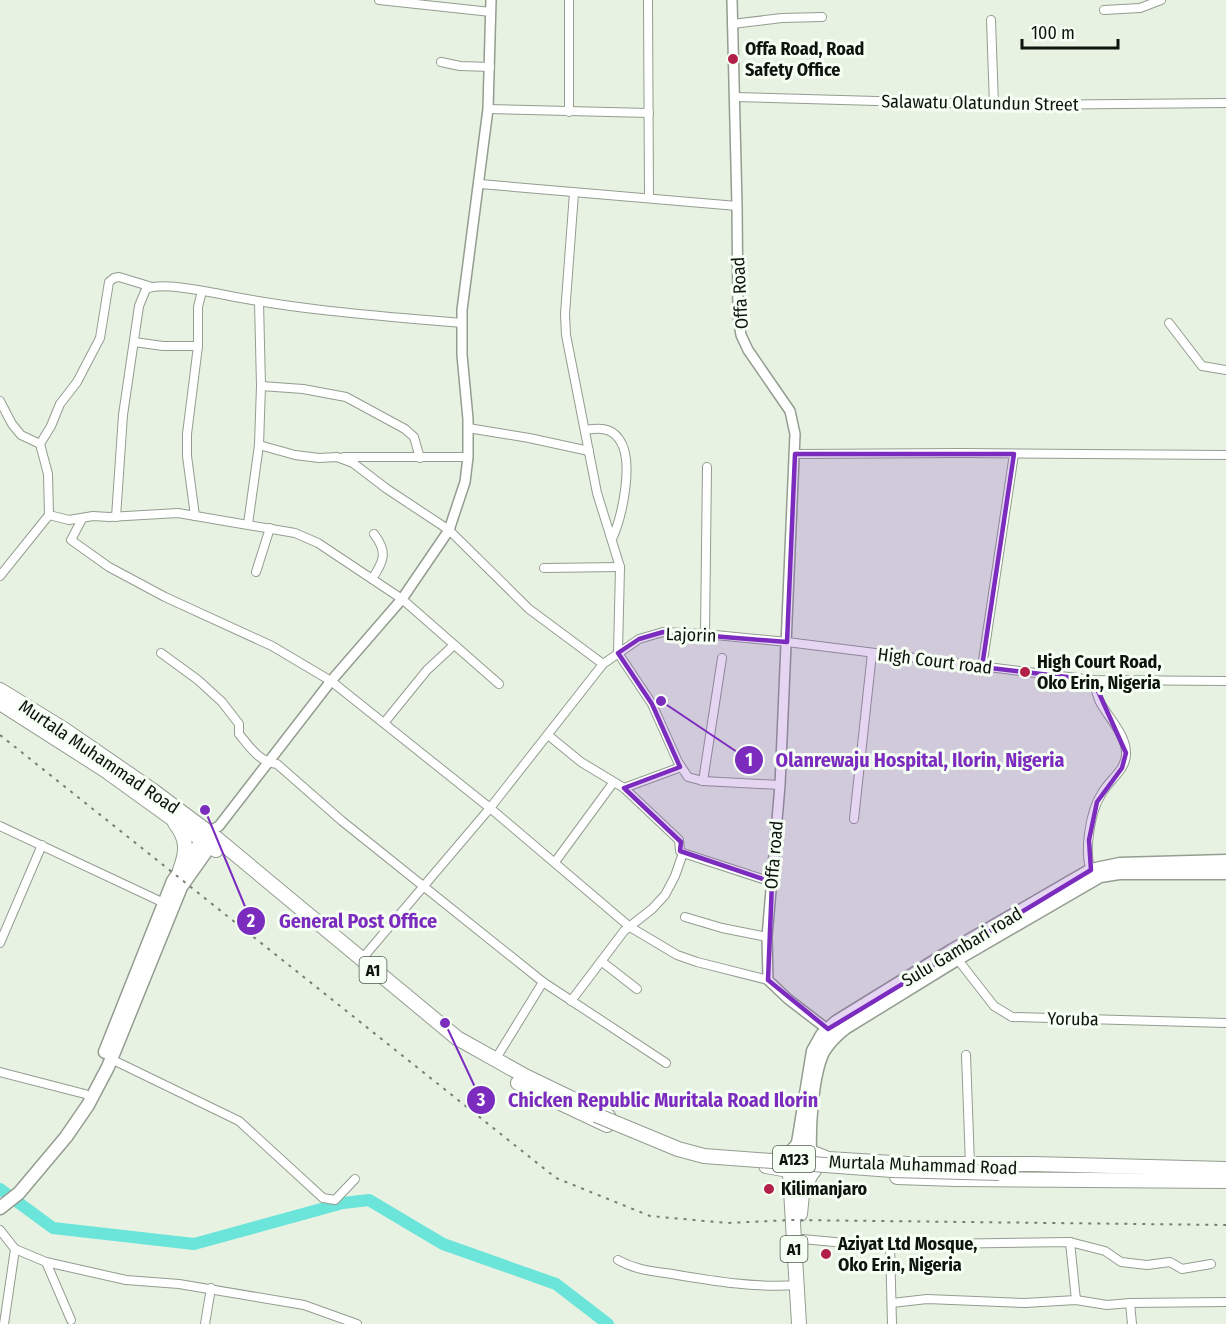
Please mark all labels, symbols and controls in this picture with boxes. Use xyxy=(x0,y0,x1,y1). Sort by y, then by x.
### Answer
scale bar xyxy=(1022,12,1118,50)
text: 100 m xyxy=(1031,22,1075,44)
place label: Offa Road, Road Safety Office xyxy=(745,38,864,81)
marker: Offa Road, Road Safety Office xyxy=(726,52,740,66)
street label: Salawatu Olatundun Street xyxy=(881,90,1079,116)
street label: Offa Road xyxy=(727,256,753,330)
street label: Lajorin xyxy=(665,623,717,647)
street label: High Court road xyxy=(876,643,994,679)
place label: High Court Road, Oko Erin, Nigeria xyxy=(1037,651,1161,694)
marker: High Court Road, Oko Erin, Nigeria xyxy=(1018,665,1032,679)
street label: Murtala Muhammad Road xyxy=(15,695,183,819)
callout: Olanrewaju Hospital, Ilorin, Nigeria xyxy=(734,741,1077,779)
text: Olanrewaju Hospital, Ilorin, Nigeria xyxy=(776,748,1064,772)
text: 1 xyxy=(745,749,753,771)
street label: Offa road xyxy=(760,820,788,890)
callout: General Post Office xyxy=(236,902,449,940)
street label: Sulu Gambari road xyxy=(898,902,1026,992)
text: General Post Office xyxy=(279,909,437,933)
text: 2 xyxy=(246,910,255,932)
road number: A1 xyxy=(360,957,386,983)
street label: Yoruba xyxy=(1047,1008,1099,1030)
callout: Chicken Republic Muritala Road Ilorin xyxy=(466,1081,830,1119)
text: Chicken Republic Muritala Road Ilorin xyxy=(508,1088,818,1112)
text: 3 xyxy=(476,1089,486,1111)
road number: A123 xyxy=(773,1146,815,1172)
street label: Murtala Muhammad Road xyxy=(828,1151,1018,1179)
place label: Kilimanjaro xyxy=(781,1178,867,1200)
marker: Kilimanjaro xyxy=(762,1182,776,1196)
place label: Aziyat Ltd Mosque, Oko Erin, Nigeria xyxy=(837,1233,977,1276)
road number: A1 xyxy=(780,1236,808,1262)
marker: Aziyat Ltd Mosque, Oko Erin, Nigeria xyxy=(819,1247,833,1261)

